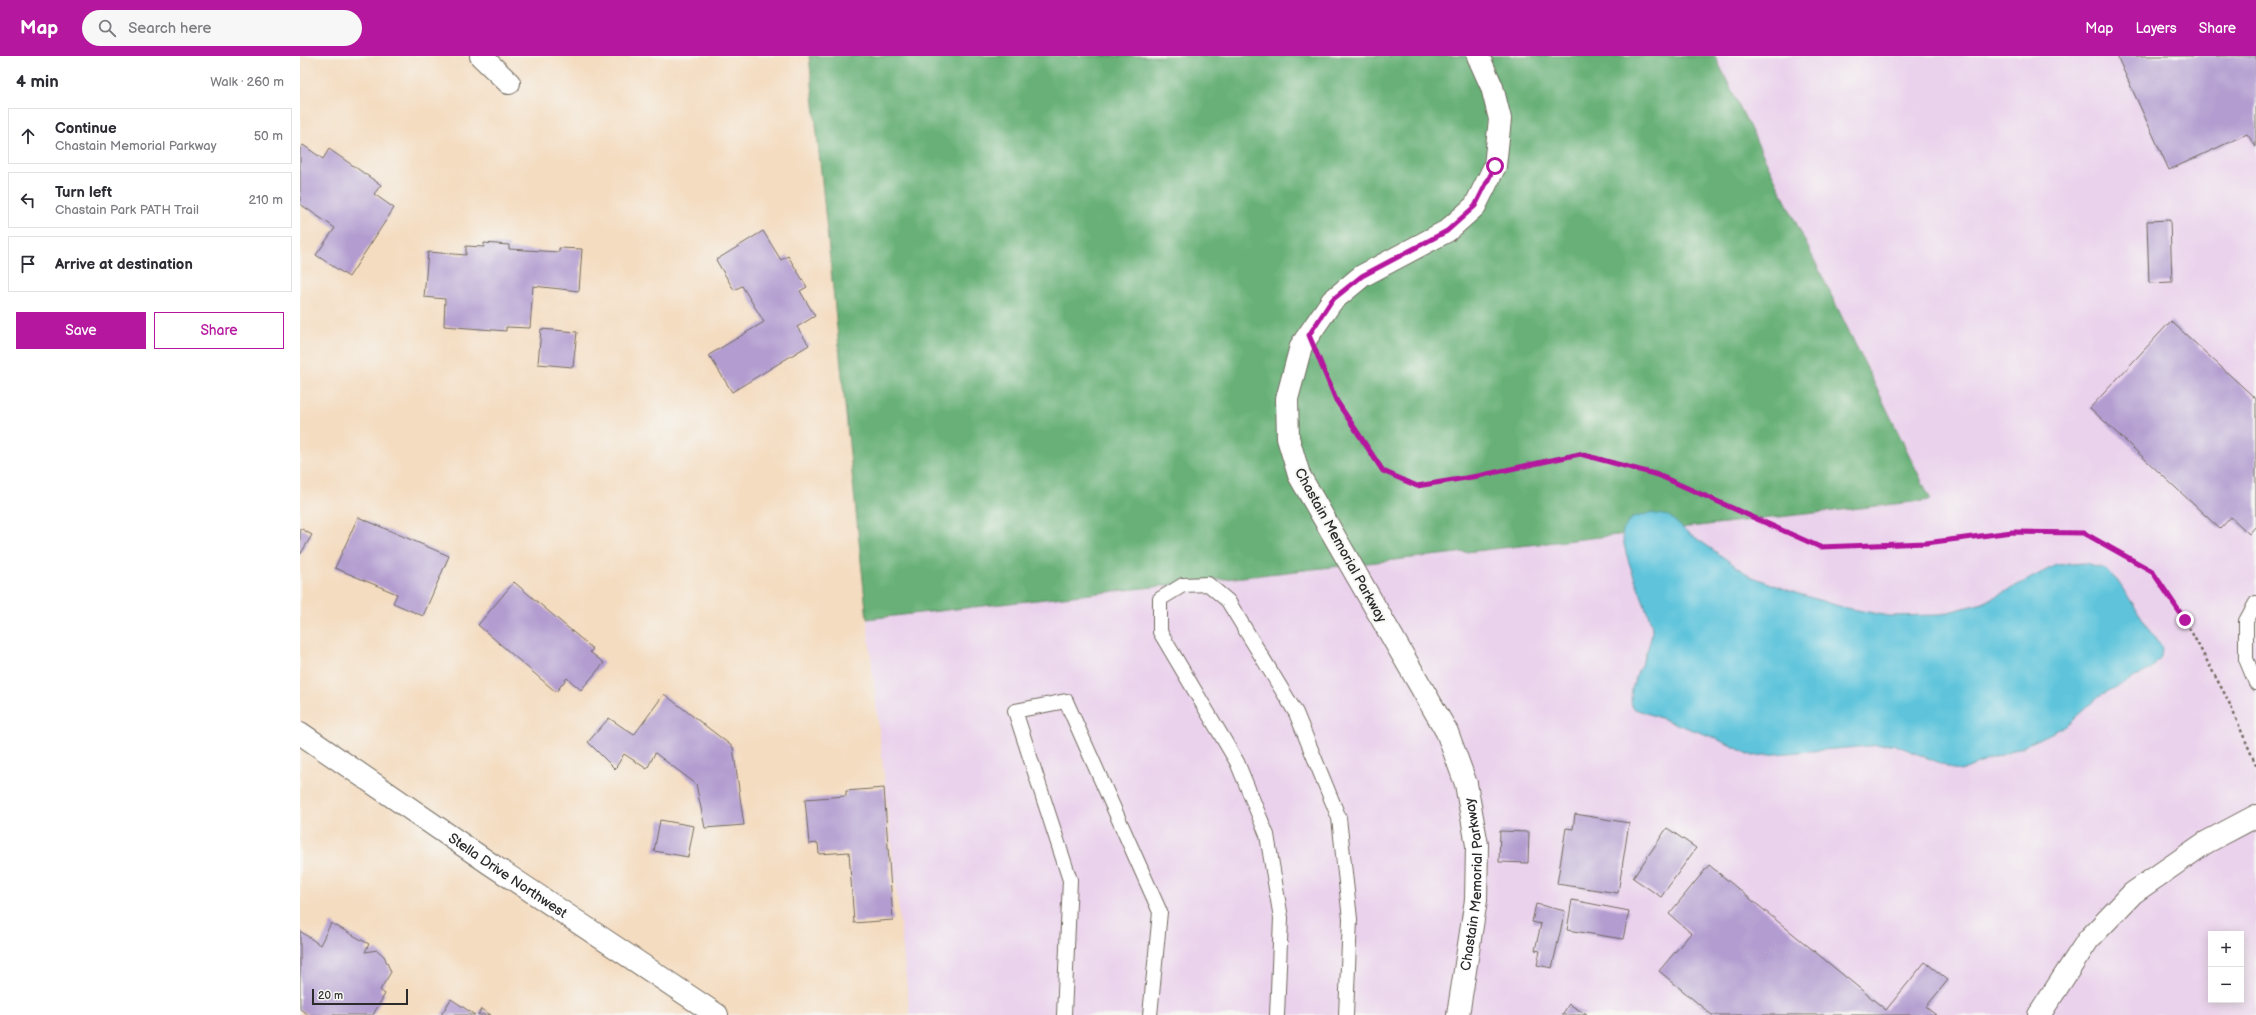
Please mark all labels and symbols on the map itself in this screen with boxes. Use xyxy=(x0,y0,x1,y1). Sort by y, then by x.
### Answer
route start xyxy=(1486,157,1504,175)
street label: Chastain Memorial Parkway xyxy=(1291,465,1390,626)
route end xyxy=(2176,611,2194,629)
street label: Chastain Memorial Parkway xyxy=(1457,796,1487,972)
street label: Stella Drive Northwest xyxy=(445,830,571,922)
scale bar xyxy=(312,987,408,1006)

